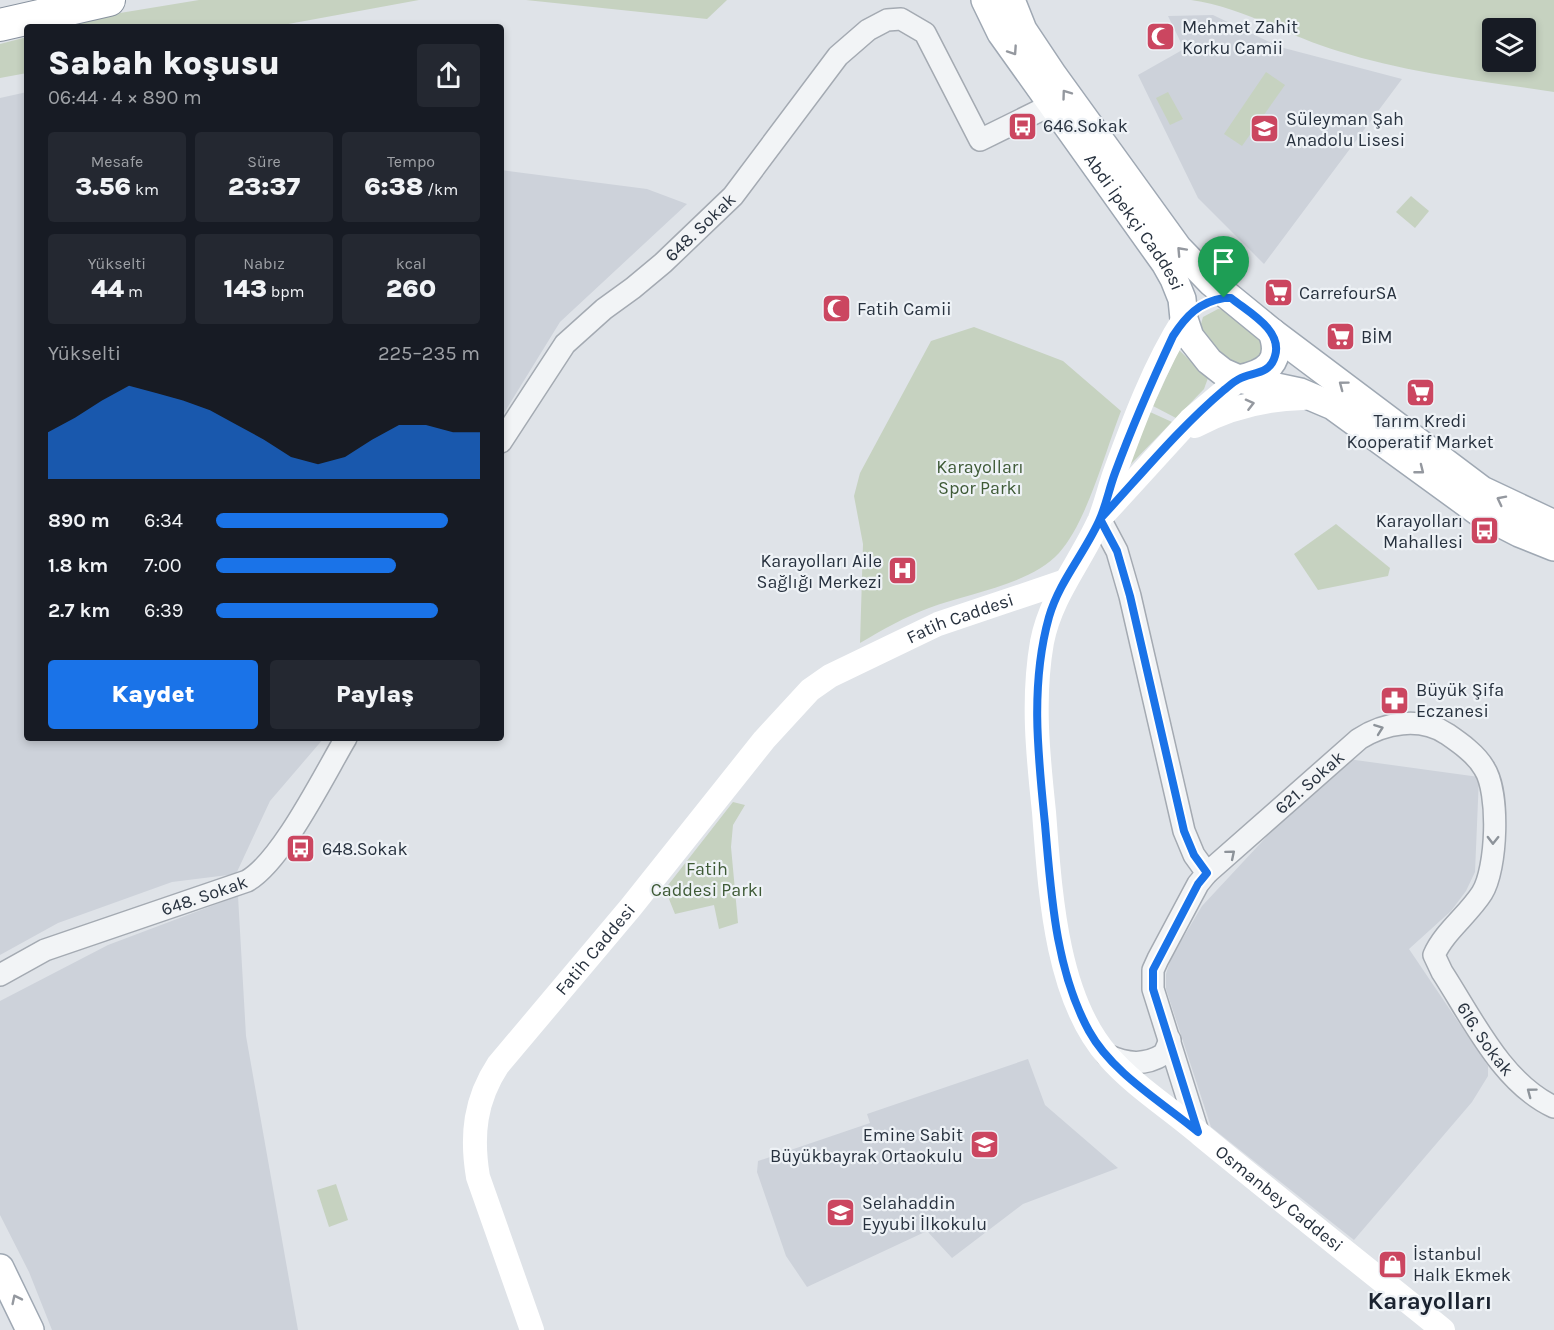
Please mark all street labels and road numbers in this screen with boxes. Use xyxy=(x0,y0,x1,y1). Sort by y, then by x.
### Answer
street label: Abdi İpekçi Caddesi xyxy=(1079,149,1188,294)
street label: 648. Sokak xyxy=(660,188,740,266)
street label: Fatih Caddesi xyxy=(903,588,1016,648)
street label: 621. Sokak xyxy=(1270,746,1349,819)
street label: 648. Sokak xyxy=(158,871,251,920)
street label: Fatih Caddesi xyxy=(551,899,640,1000)
street label: 616. Sokak xyxy=(1452,998,1518,1081)
street label: Osmanbey Caddesi xyxy=(1211,1140,1348,1256)

